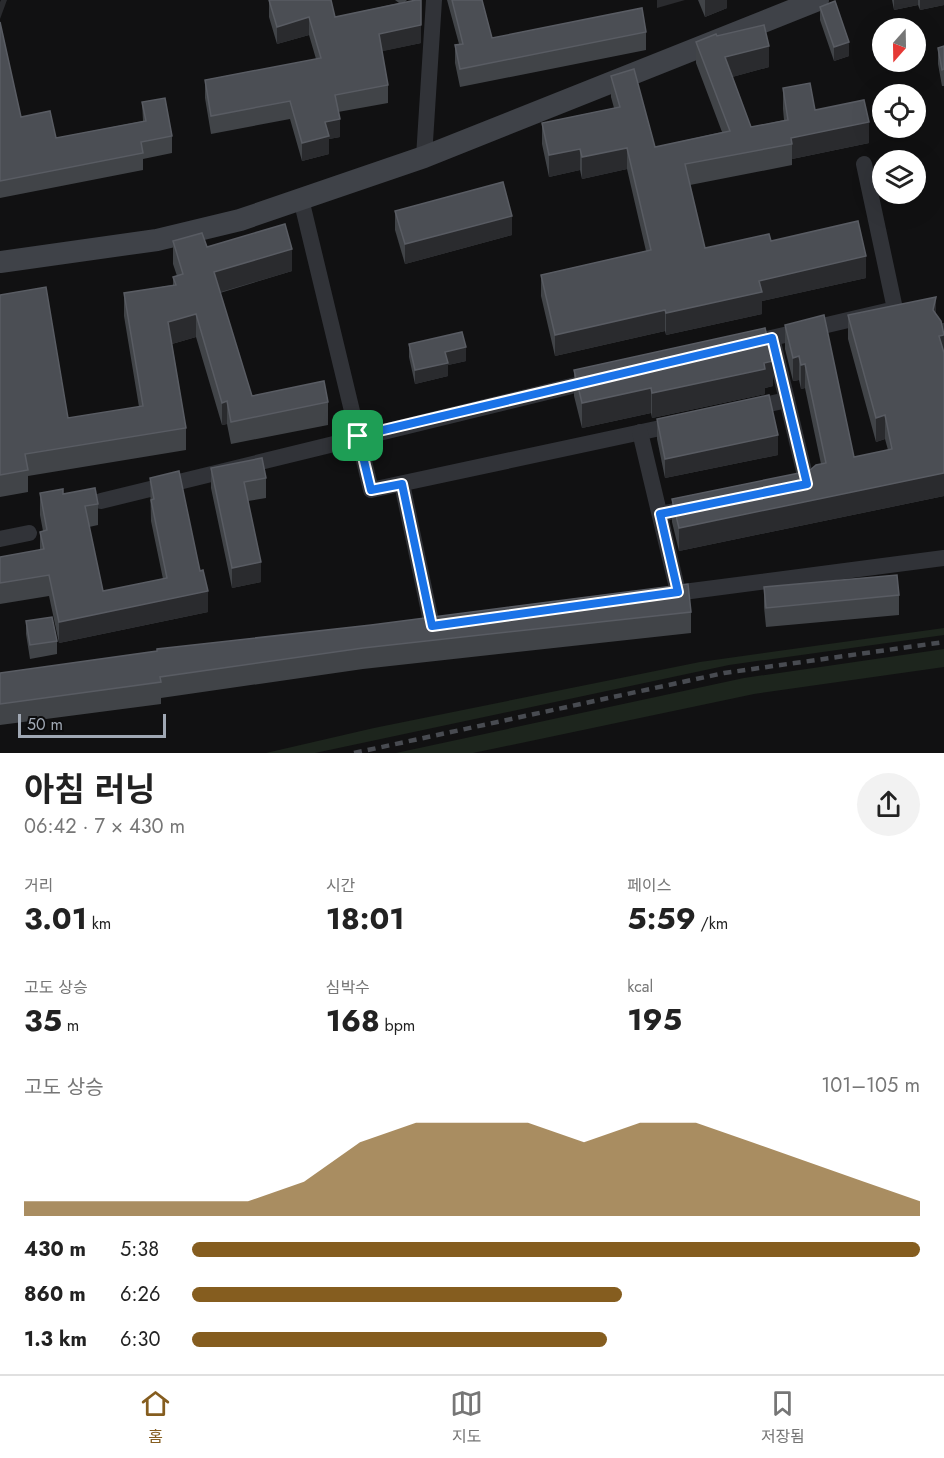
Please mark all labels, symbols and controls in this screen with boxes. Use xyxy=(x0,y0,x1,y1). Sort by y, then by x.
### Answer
north arrow xyxy=(872,18,926,72)
map controls xyxy=(872,18,926,204)
button: locate xyxy=(872,84,926,138)
button: layers xyxy=(872,150,926,204)
pin xyxy=(332,410,383,461)
icon: arrive xyxy=(341,419,374,452)
scale bar xyxy=(18,711,166,738)
text: 50 m xyxy=(27,713,63,736)
text: 아침 러닝 xyxy=(24,766,155,813)
button: share xyxy=(857,773,920,836)
text: 06:42 · 7 × 430 m xyxy=(24,812,185,841)
text: 거리 xyxy=(24,874,53,897)
text: 시간 xyxy=(326,874,355,897)
text: 페이스 xyxy=(627,874,672,897)
text: 3.01 xyxy=(24,897,87,940)
text: 18:01 xyxy=(326,897,405,940)
text: 5:59 xyxy=(627,897,696,940)
text: km xyxy=(87,912,111,935)
text: /km xyxy=(696,912,728,935)
text: kcal xyxy=(627,975,653,998)
text: 고도 상승 xyxy=(24,976,88,999)
text: 심박수 xyxy=(326,976,370,999)
text: 195 xyxy=(627,998,682,1041)
text: 35 xyxy=(24,999,62,1042)
text: 168 xyxy=(326,999,380,1042)
text: m xyxy=(62,1014,79,1037)
text: bpm xyxy=(380,1014,415,1037)
text: 101–105 m xyxy=(821,1071,920,1100)
text: 고도 상승 xyxy=(24,1073,104,1102)
text: 430 m xyxy=(24,1235,86,1264)
text: 5:38 xyxy=(120,1235,159,1264)
text: 860 m xyxy=(24,1280,86,1309)
text: 6:26 xyxy=(120,1280,160,1309)
text: 1.3 km xyxy=(24,1325,87,1354)
text: 6:30 xyxy=(120,1325,160,1354)
tab: 홈 xyxy=(139,1387,172,1448)
tab: 지도 xyxy=(450,1387,483,1448)
tab: 저장됨 xyxy=(761,1387,805,1448)

